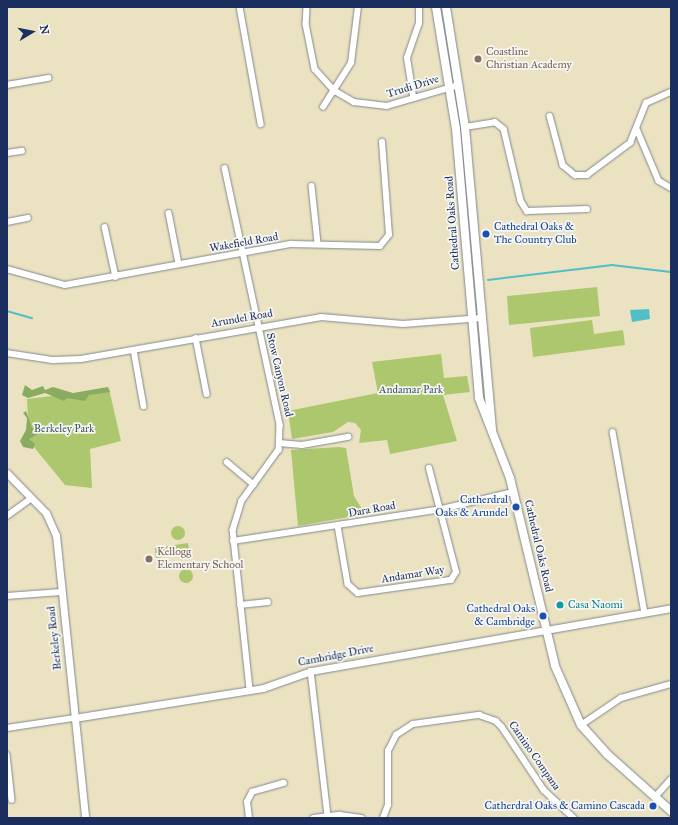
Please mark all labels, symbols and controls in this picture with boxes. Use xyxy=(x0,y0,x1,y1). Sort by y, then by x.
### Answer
north arrow xyxy=(12,12,52,52)
text: N xyxy=(37,24,52,36)
place label: Coastline Christian Academy xyxy=(486,46,572,72)
marker: Coastline Christian Academy xyxy=(473,54,483,64)
street label: Trudi Drive xyxy=(385,73,441,101)
street label: Cathedral Oaks Road xyxy=(443,176,463,270)
place label: Cathedral Oaks & The Country Club xyxy=(494,221,577,247)
marker: Cathedral Oaks & The Country Club xyxy=(481,229,491,239)
street label: Wakefield Road xyxy=(209,230,279,256)
street label: Arundel Road xyxy=(210,307,274,331)
street label: Stow Canyon Road xyxy=(263,332,295,418)
park label: Andamar Park xyxy=(379,383,443,397)
park label: Berkeley Park xyxy=(34,422,94,436)
place label: Catherdral Oaks & Arundel xyxy=(435,494,508,520)
street label: Dara Road xyxy=(347,499,397,521)
street label: Cathedral Oaks Road xyxy=(521,499,555,593)
marker: Catherdral Oaks & Arundel xyxy=(511,502,521,512)
place label: Kellogg Elementary School xyxy=(157,546,244,572)
marker: Kellogg Elementary School xyxy=(144,554,154,564)
street label: Andamar Way xyxy=(381,564,445,586)
place label: Casa Naomi xyxy=(568,598,623,612)
marker: Casa Naomi xyxy=(555,600,565,610)
place label: Cathedral Oaks & Cambridge xyxy=(467,603,535,629)
street label: Berkeley Road xyxy=(45,606,65,670)
marker: Cathedral Oaks & Cambridge xyxy=(538,611,548,621)
street label: Cambridge Drive xyxy=(297,642,375,670)
street label: Camino Compana xyxy=(505,719,563,793)
place label: Catherdral Oaks & Camino Cascada xyxy=(484,799,645,813)
marker: Catherdral Oaks & Camino Cascada xyxy=(648,801,658,811)

